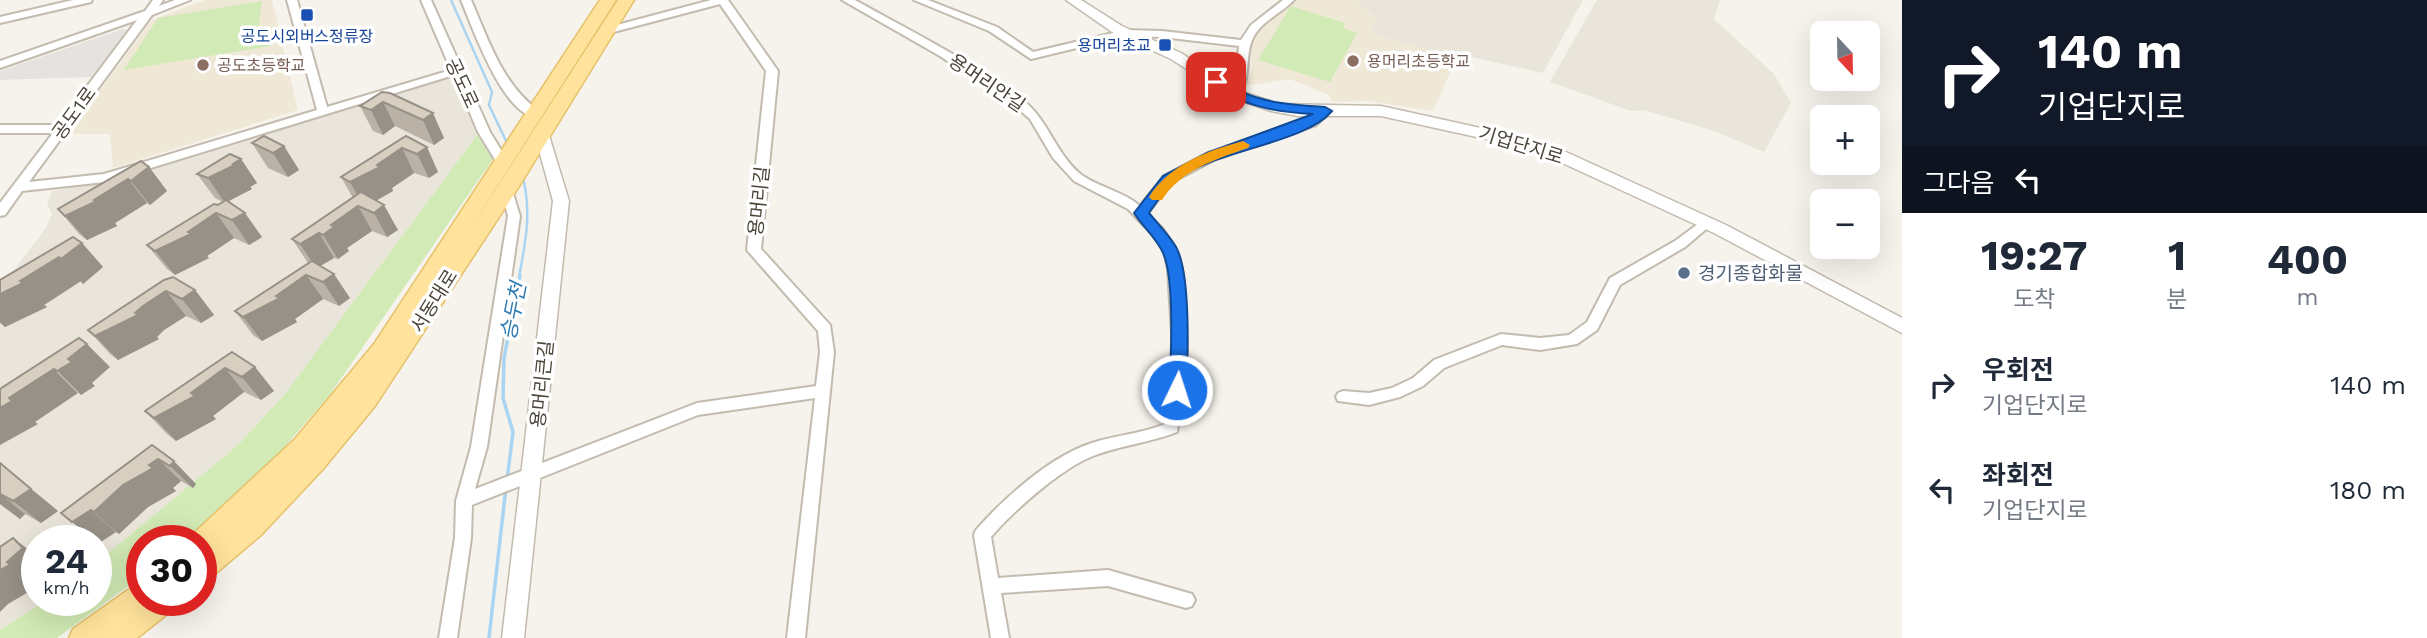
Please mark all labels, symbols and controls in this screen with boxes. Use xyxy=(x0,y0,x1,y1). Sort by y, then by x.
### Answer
marker: 공도시외버스정류장 xyxy=(299,7,315,23)
north arrow xyxy=(1810,21,1880,91)
map controls xyxy=(1810,21,1880,259)
text: 140 m xyxy=(2038,22,2182,80)
place label: 공도시외버스정류장 xyxy=(241,27,374,46)
icon: right xyxy=(1923,28,2014,119)
place label: 용머리초교 xyxy=(1077,36,1151,55)
marker: 용머리초교 xyxy=(1157,37,1173,53)
street label: 용머리안길 xyxy=(944,49,1030,117)
pin xyxy=(1186,52,1246,112)
place label: 용머리초등학교 xyxy=(1367,52,1470,71)
marker: 용머리초등학교 xyxy=(1345,53,1361,69)
street label: 공도로 xyxy=(440,54,484,112)
place label: 공도초등학교 xyxy=(217,56,305,75)
marker: 공도초등학교 xyxy=(195,57,211,73)
icon: arrive xyxy=(1197,63,1235,101)
street label: 공도1로 xyxy=(47,82,101,144)
text: 기업단지로 xyxy=(2038,88,2185,126)
button: + xyxy=(1810,105,1880,175)
street label: 기업단지로 xyxy=(1476,121,1566,169)
icon: left xyxy=(2009,161,2047,199)
street label: 용머리길 xyxy=(744,165,774,237)
text: 그다음 xyxy=(1923,168,1995,198)
button: − xyxy=(1810,189,1880,259)
text: 19:27 xyxy=(1981,231,2088,280)
text: 1 xyxy=(2168,231,2186,280)
text: 400 xyxy=(2267,235,2348,284)
place label: 경기종합화물 xyxy=(1698,262,1803,285)
street label: 서동대로 xyxy=(406,265,462,337)
marker: 경기종합화물 xyxy=(1676,265,1692,281)
water label: 승두천 xyxy=(495,278,531,342)
text: m xyxy=(2296,284,2318,311)
text: 도착 xyxy=(2013,286,2055,313)
text: 분 xyxy=(2167,286,2188,313)
street label: 용머리큰길 xyxy=(526,339,558,429)
position arrow xyxy=(1140,353,1214,427)
text: 우회전 xyxy=(1982,355,2054,385)
icon: right xyxy=(1923,366,1961,404)
text: 140 m xyxy=(2330,370,2406,400)
text: 기업단지로 xyxy=(1982,392,2088,419)
text: 좌회전 xyxy=(1982,460,2054,490)
icon: left xyxy=(1923,471,1961,509)
text: 180 m xyxy=(2330,475,2406,505)
text: 기업단지로 xyxy=(1982,497,2088,524)
speed limit sign: 30 xyxy=(126,525,217,616)
text: 24 xyxy=(45,540,88,582)
text: km/h xyxy=(43,577,90,598)

